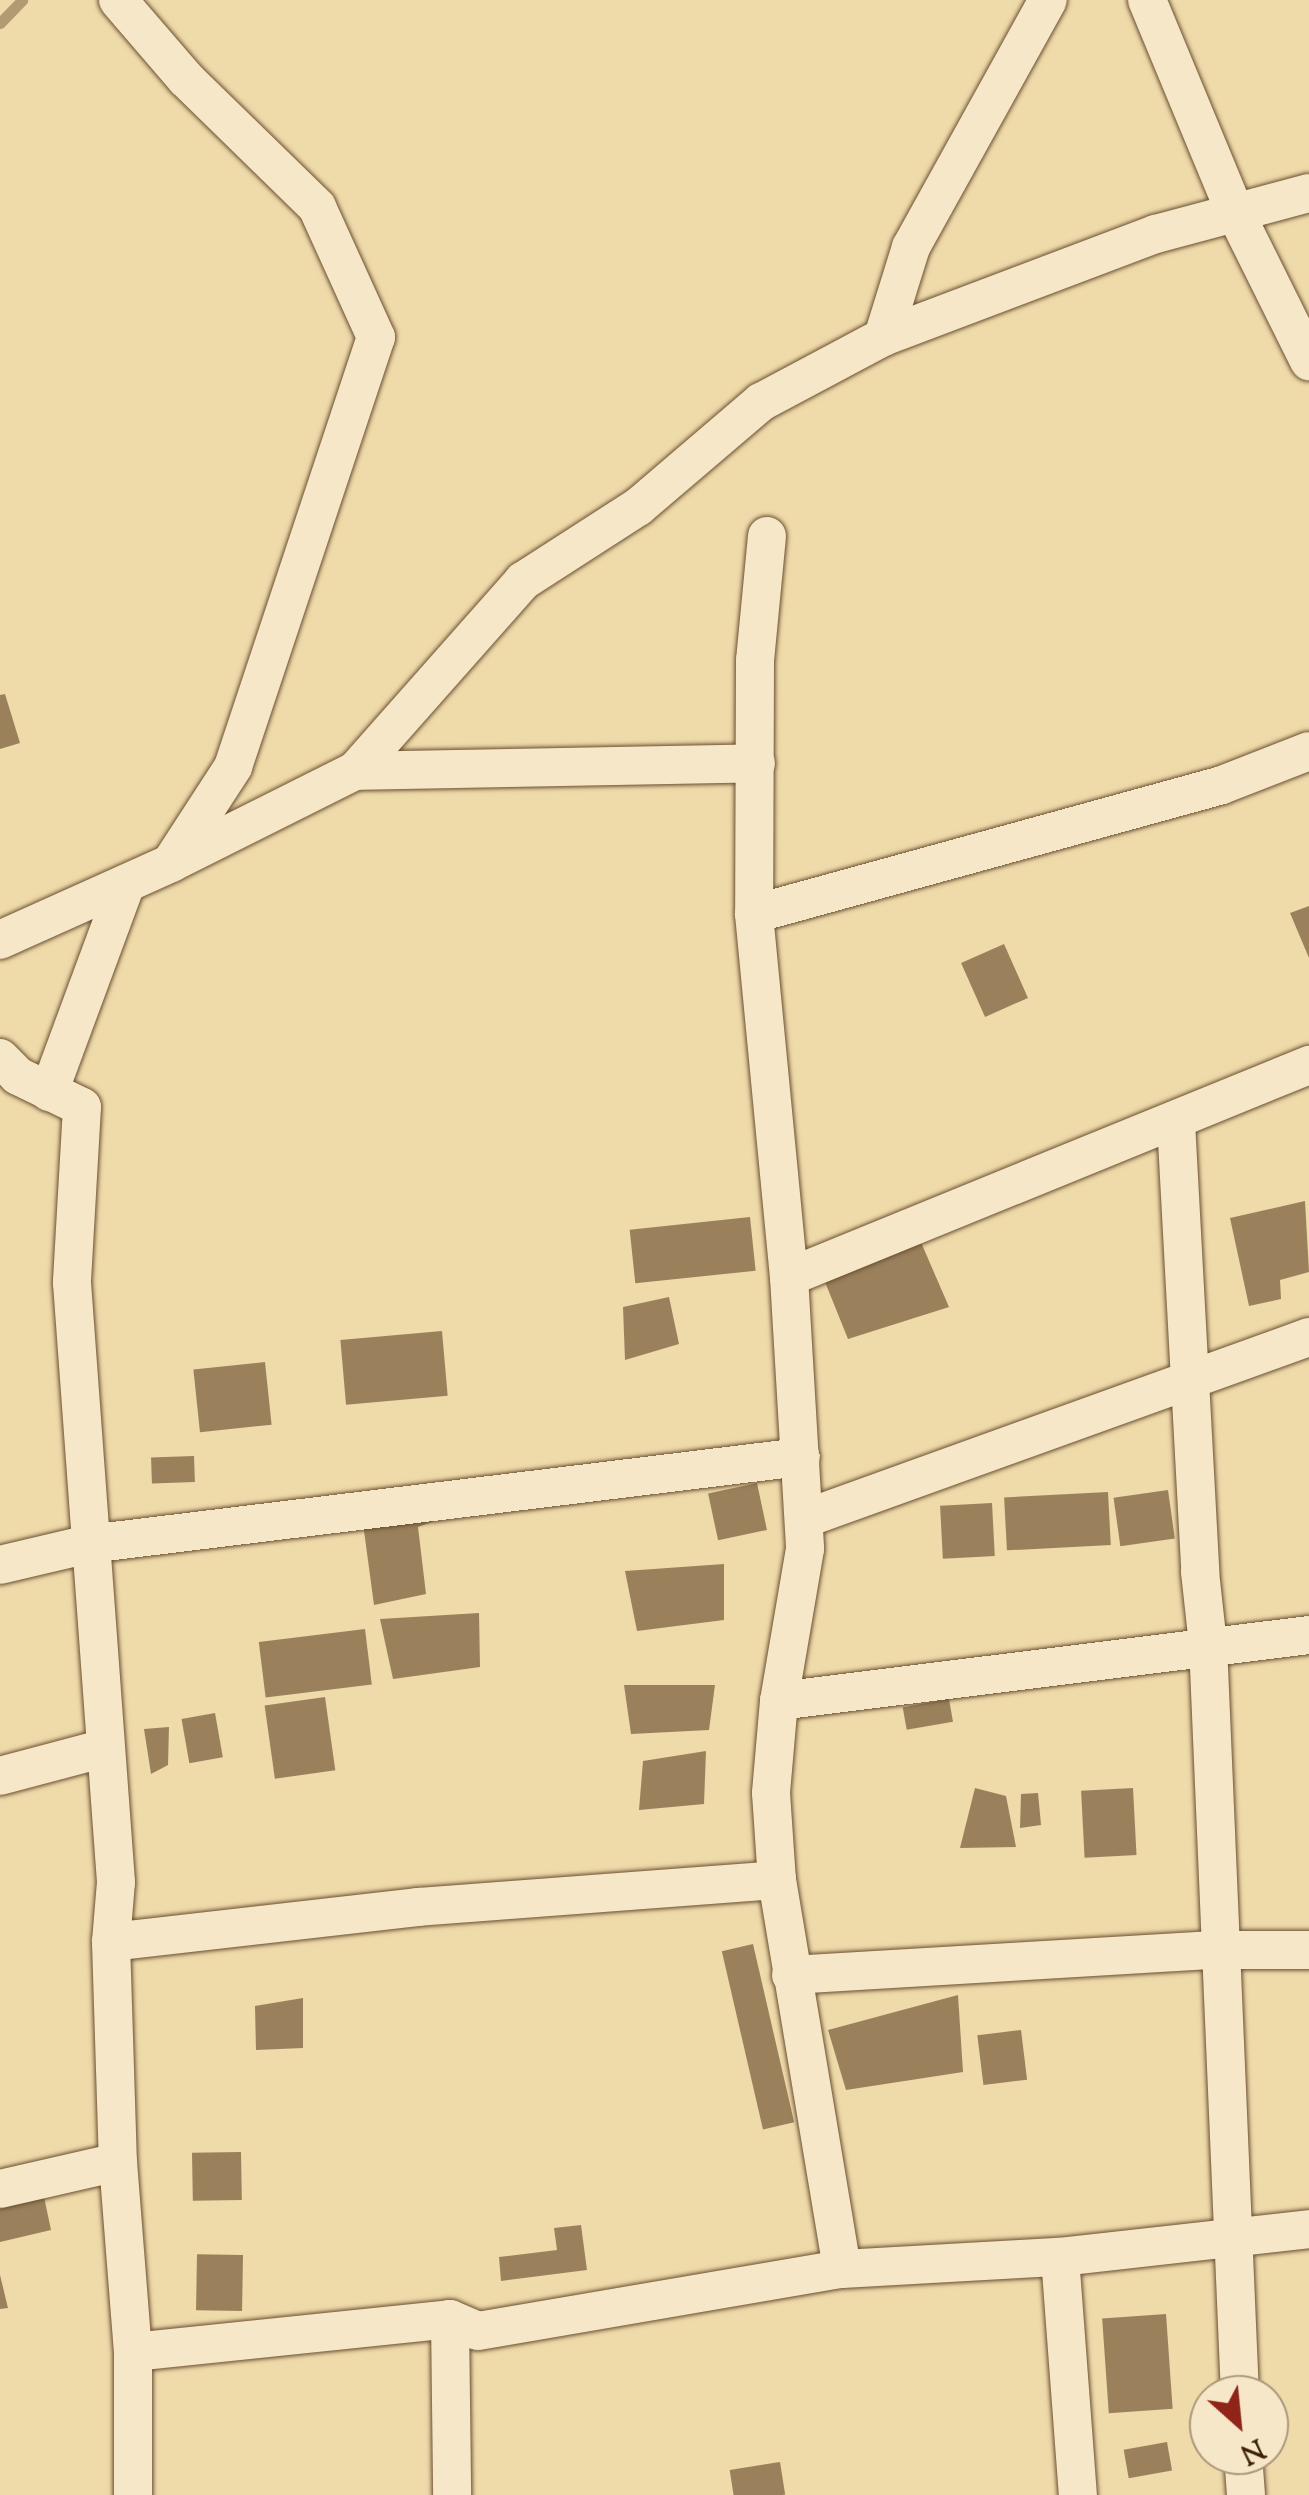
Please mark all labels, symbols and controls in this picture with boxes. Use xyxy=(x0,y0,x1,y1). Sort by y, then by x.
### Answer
north arrow xyxy=(1189,2375,1289,2475)
text: N xyxy=(1233,2427,1271,2473)

